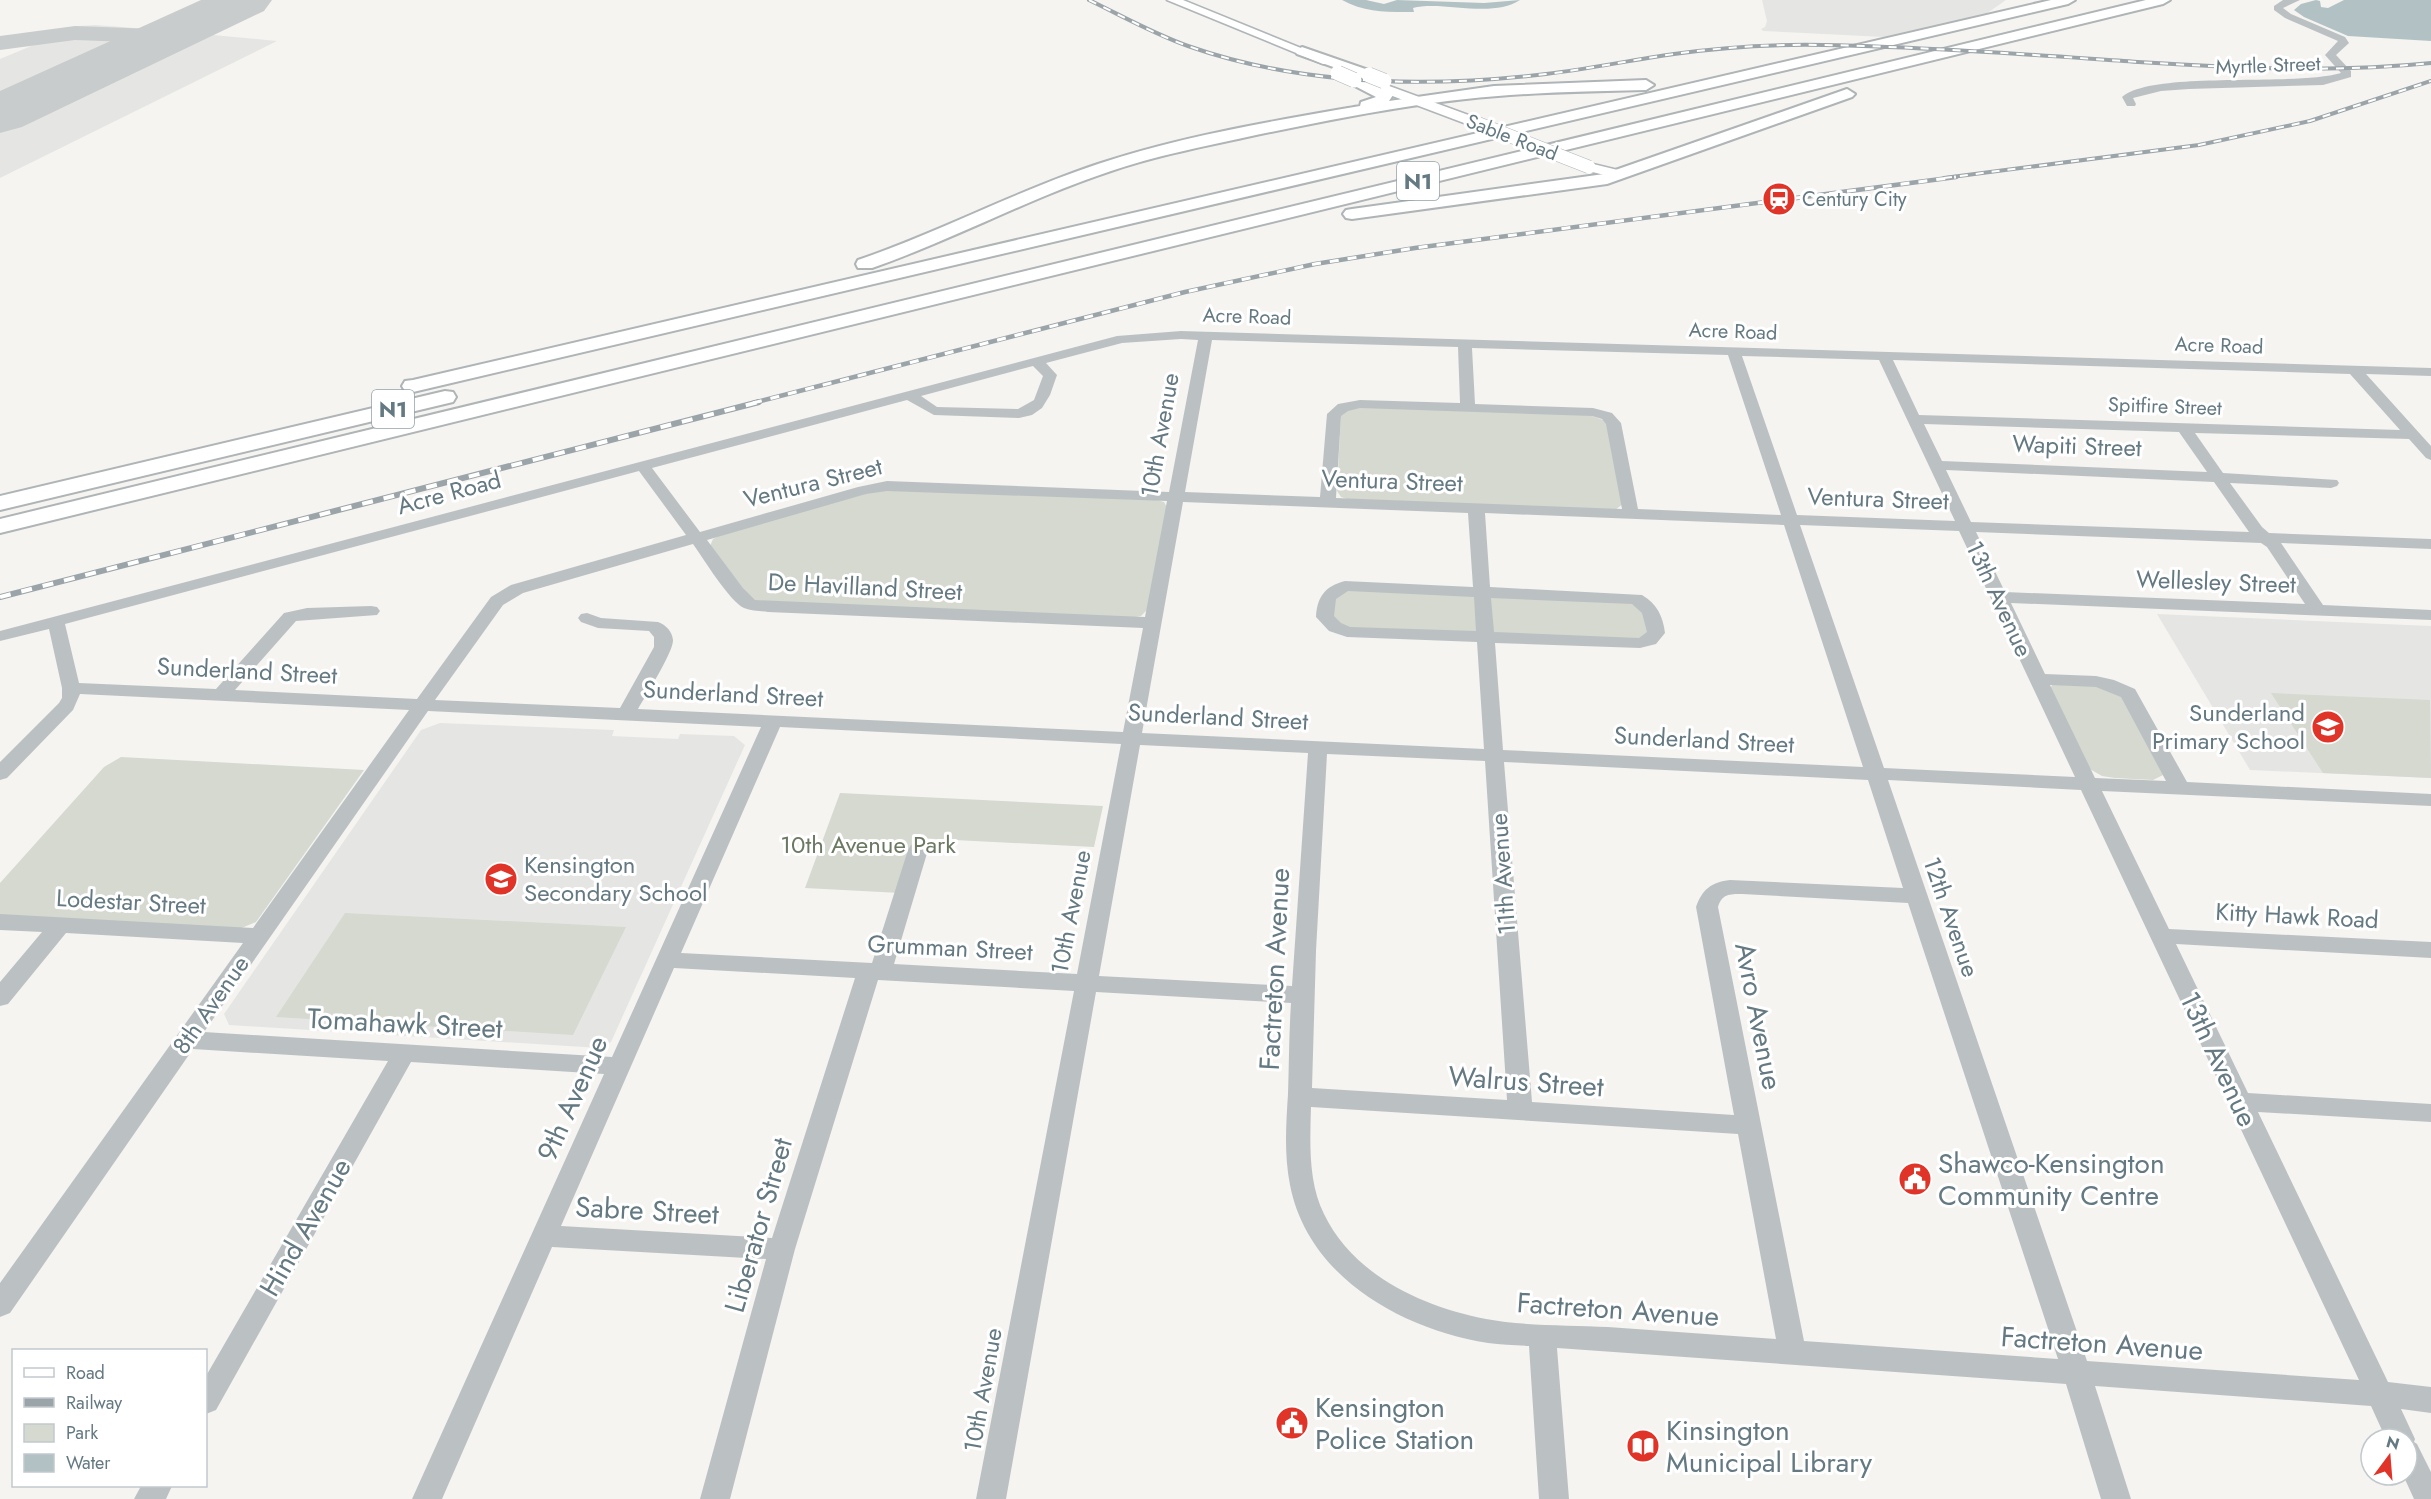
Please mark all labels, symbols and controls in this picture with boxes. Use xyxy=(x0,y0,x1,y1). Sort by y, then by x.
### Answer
street label: Myrtle Street xyxy=(2215,49,2321,82)
street label: Sable Road xyxy=(1462,107,1562,168)
road number: N1 xyxy=(1397,162,1439,200)
station icon: Century City xyxy=(1761,181,1797,217)
place label: Century City xyxy=(1802,185,1907,214)
street label: Acre Road xyxy=(1202,300,1292,333)
street label: Acre Road xyxy=(1688,315,1778,348)
street label: Acre Road xyxy=(2174,329,2264,362)
street label: 10th Avenue xyxy=(1131,370,1188,500)
road number: N1 xyxy=(372,390,414,428)
street label: Spitfire Street xyxy=(2108,390,2223,423)
street label: Wapiti Street xyxy=(2012,426,2142,465)
street label: Ventura Street xyxy=(740,448,886,517)
street label: Ventura Street xyxy=(1321,461,1464,500)
street label: Acre Road xyxy=(393,462,505,523)
street label: Ventura Street xyxy=(1807,479,1950,518)
street label: 13th Avenue xyxy=(1957,535,2042,662)
street label: Wellesley Street xyxy=(2136,561,2297,602)
street label: De Havilland Street xyxy=(767,564,963,609)
street label: Sunderland Street xyxy=(156,648,338,693)
street label: Sunderland Street xyxy=(642,671,824,716)
street label: Sunderland Street xyxy=(1127,694,1309,739)
place label: Sunderland Primary School xyxy=(2152,695,2305,758)
school or university icon: Sunderland Primary School xyxy=(2310,709,2346,745)
street label: Sunderland Street xyxy=(1613,717,1795,762)
street label: 11th Avenue xyxy=(1481,812,1524,936)
park label: 10th Avenue Park xyxy=(780,827,956,862)
place label: Kensington Secondary School xyxy=(524,847,708,910)
street label: 10th Avenue xyxy=(1041,847,1100,977)
street label: 12th Avenue xyxy=(1915,852,1988,982)
school or university icon: Kensington Secondary School xyxy=(483,861,519,897)
street label: Factreton Avenue xyxy=(1249,867,1300,1071)
street label: Lodestar Street xyxy=(55,880,207,923)
street label: Kitty Hawk Road xyxy=(2214,894,2380,937)
street label: Grumman Street xyxy=(866,926,1034,969)
street label: Avro Avenue xyxy=(1724,939,1793,1093)
street label: 8th Avenue xyxy=(164,948,257,1061)
street label: 13th Avenue xyxy=(2169,985,2268,1134)
street label: Tomahawk Street xyxy=(306,998,504,1049)
street label: 9th Avenue xyxy=(527,1029,618,1167)
street label: Walrus Street xyxy=(1447,1056,1605,1107)
street label: Liberator Street xyxy=(714,1133,803,1317)
place label: Shawco-Kensington Community Centre xyxy=(1938,1143,2165,1216)
street label: Hind Avenue xyxy=(249,1150,362,1304)
public building icon: Shawco-Kensington Community Centre xyxy=(1897,1161,1933,1197)
street label: Sabre Street xyxy=(574,1186,720,1235)
street label: Factreton Avenue xyxy=(1515,1282,1720,1337)
street label: Factreton Avenue xyxy=(1999,1316,2204,1371)
street label: 10th Avenue xyxy=(954,1325,1011,1455)
legend xyxy=(12,1349,207,1487)
text: Road xyxy=(66,1360,105,1386)
place label: Kensington Police Station xyxy=(1315,1387,1474,1460)
text: Railway xyxy=(66,1390,122,1416)
public building icon: Kensington Police Station xyxy=(1274,1405,1310,1441)
place label: Kinsington Municipal Library xyxy=(1666,1410,1873,1483)
text: Park xyxy=(66,1420,98,1446)
north arrow xyxy=(2359,1427,2419,1487)
library icon: Kinsington Municipal Library xyxy=(1625,1428,1661,1464)
text: N xyxy=(2384,1430,2402,1456)
text: Water xyxy=(66,1450,111,1476)

